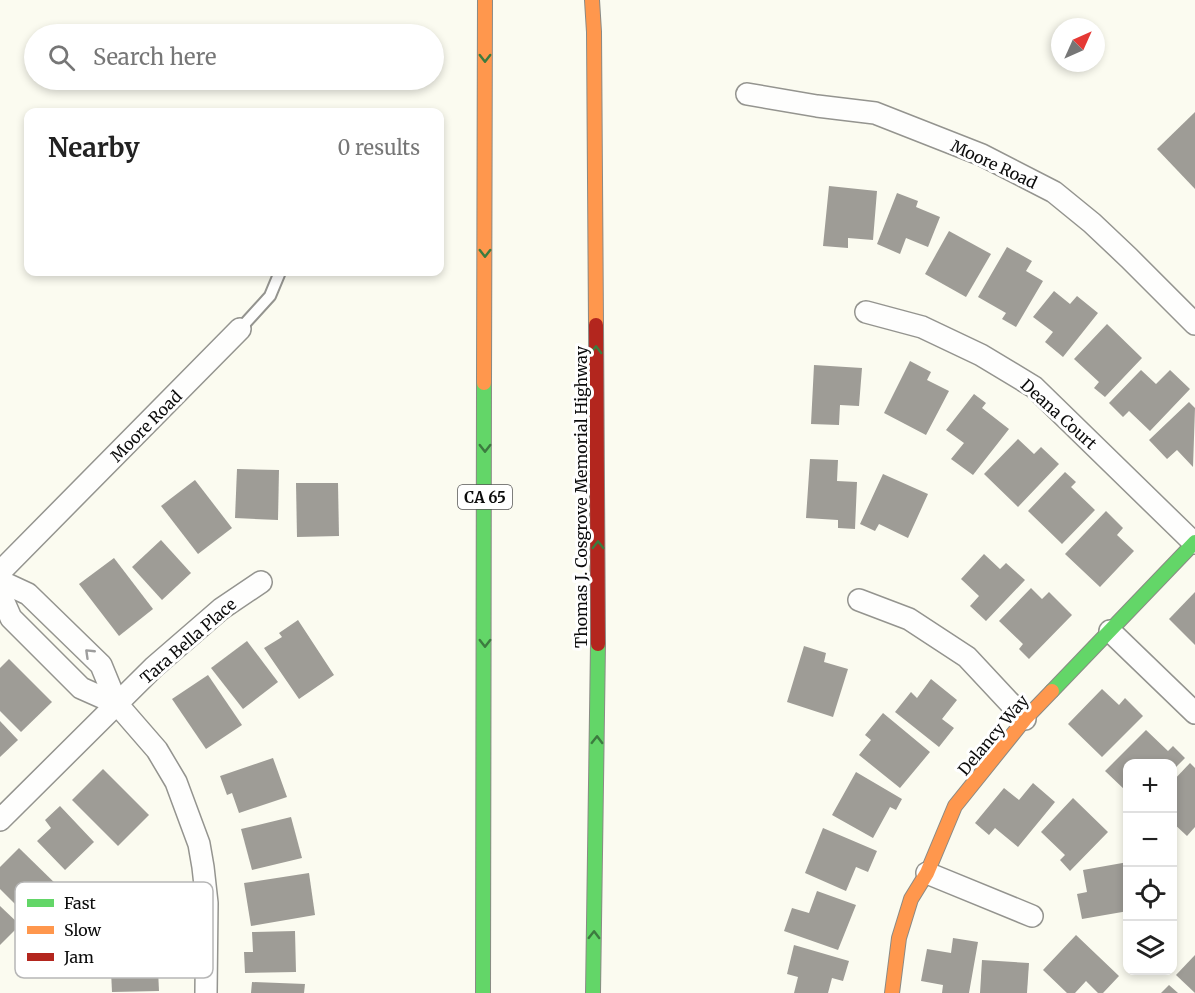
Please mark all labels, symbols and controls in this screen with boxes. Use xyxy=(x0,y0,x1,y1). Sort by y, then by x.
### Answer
north arrow xyxy=(1051,18,1105,72)
search box xyxy=(24,24,444,90)
icon: search xyxy=(45,41,78,74)
text: Search here xyxy=(93,43,216,71)
one-way arrow xyxy=(479,54,491,63)
text: Nearby xyxy=(48,131,140,164)
text: 0 results xyxy=(337,135,420,160)
street label: Moore Road xyxy=(948,135,1040,193)
one-way arrow xyxy=(479,249,491,258)
street label: Thomas J. Cosgrove Memorial Highway xyxy=(571,345,591,648)
one-way arrow xyxy=(590,345,602,354)
street label: Deana Court xyxy=(1017,375,1102,454)
street label: Moore Road xyxy=(106,386,186,466)
one-way arrow xyxy=(479,444,491,453)
road number: CA 65 xyxy=(458,485,512,509)
one-way arrow xyxy=(592,540,604,549)
street label: Tara Bella Place xyxy=(136,594,240,688)
one-way arrow xyxy=(479,639,491,648)
one-way arrow xyxy=(86,650,97,661)
street label: Delancy Way xyxy=(954,690,1033,779)
one-way arrow xyxy=(591,735,603,744)
map controls xyxy=(1123,759,1177,975)
button: + xyxy=(1123,759,1177,813)
button: − xyxy=(1123,813,1177,867)
button: locate xyxy=(1123,867,1177,921)
legend xyxy=(15,882,213,978)
text: Fast xyxy=(64,893,97,913)
text: Slow xyxy=(64,920,102,940)
button: layers xyxy=(1123,921,1177,975)
one-way arrow xyxy=(588,930,600,939)
text: Jam xyxy=(63,947,94,967)

